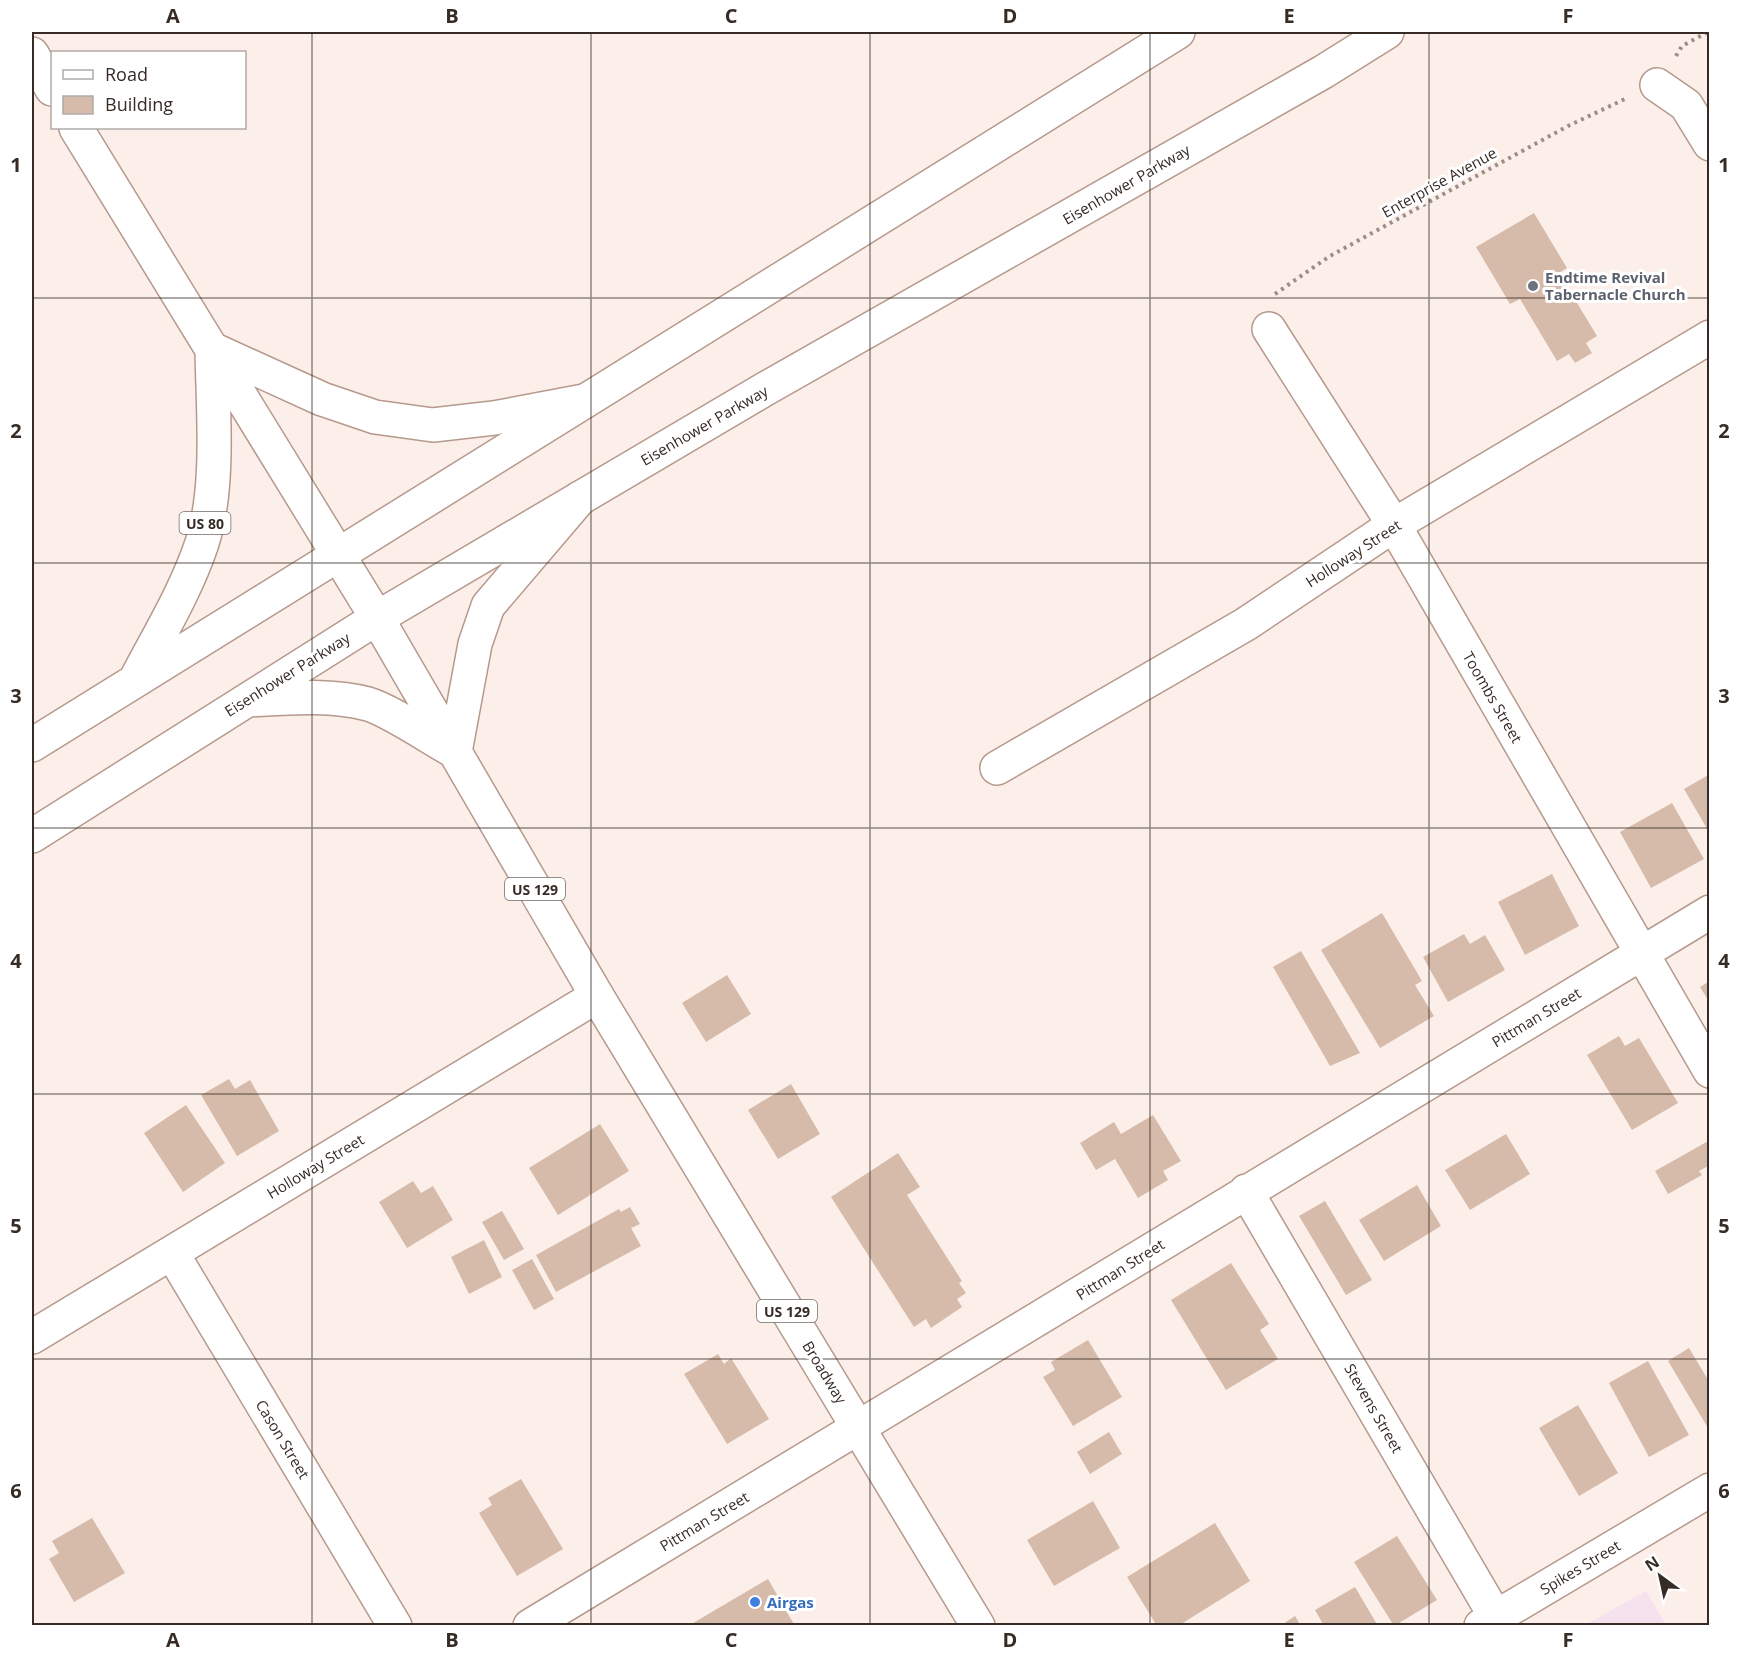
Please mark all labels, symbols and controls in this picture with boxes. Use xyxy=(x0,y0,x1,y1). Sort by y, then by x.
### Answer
text: A xyxy=(166,2,180,29)
text: B xyxy=(445,2,459,29)
text: C xyxy=(725,2,738,29)
text: D xyxy=(1003,2,1017,29)
text: E xyxy=(1283,2,1295,29)
text: F xyxy=(1563,2,1573,29)
legend xyxy=(51,51,246,129)
text: Road xyxy=(105,62,148,86)
text: Building xyxy=(105,92,173,116)
street label: Eisenhower Parkway xyxy=(1059,139,1194,229)
street label: Enterprise Avenue xyxy=(1378,142,1500,222)
text: 1 xyxy=(10,151,22,178)
text: 1 xyxy=(1718,151,1730,178)
place label: Endtime Revival Tabernacle Church xyxy=(1545,267,1686,304)
marker: Endtime Revival Tabernacle Church xyxy=(1526,279,1540,293)
street label: Eisenhower Parkway xyxy=(637,380,772,470)
text: 2 xyxy=(10,417,22,444)
text: 2 xyxy=(1718,417,1730,444)
road number: US 80 xyxy=(180,512,230,534)
street label: Holloway Street xyxy=(1301,515,1405,591)
street label: Eisenhower Parkway xyxy=(221,627,354,721)
street label: Toombs Street xyxy=(1459,648,1527,746)
text: 3 xyxy=(10,682,22,709)
text: 3 xyxy=(1718,682,1730,709)
road number: US 129 xyxy=(505,878,565,900)
text: 4 xyxy=(10,947,22,974)
text: 4 xyxy=(1718,947,1730,974)
street label: Pittman Street xyxy=(1488,982,1584,1052)
street label: Holloway Street xyxy=(263,1129,367,1203)
text: 5 xyxy=(10,1212,22,1239)
text: 5 xyxy=(1718,1212,1730,1239)
street label: Pittman Street xyxy=(1072,1234,1168,1304)
road number: US 129 xyxy=(757,1300,817,1322)
street label: Broadway xyxy=(798,1337,852,1407)
street label: Stevens Street xyxy=(1340,1360,1408,1456)
street label: Cason Street xyxy=(252,1396,314,1482)
text: 6 xyxy=(10,1477,22,1504)
text: 6 xyxy=(1718,1477,1730,1504)
street label: Pittman Street xyxy=(656,1486,752,1556)
street label: Spikes Street xyxy=(1536,1535,1624,1599)
north arrow xyxy=(1630,1546,1690,1606)
text: N xyxy=(1640,1551,1663,1576)
place label: Airgas xyxy=(767,1592,814,1612)
marker: Airgas xyxy=(748,1595,762,1609)
text: A xyxy=(166,1626,180,1653)
text: B xyxy=(445,1626,459,1653)
text: C xyxy=(725,1626,738,1653)
text: D xyxy=(1003,1626,1017,1653)
text: E xyxy=(1283,1626,1295,1653)
text: F xyxy=(1563,1626,1573,1653)

